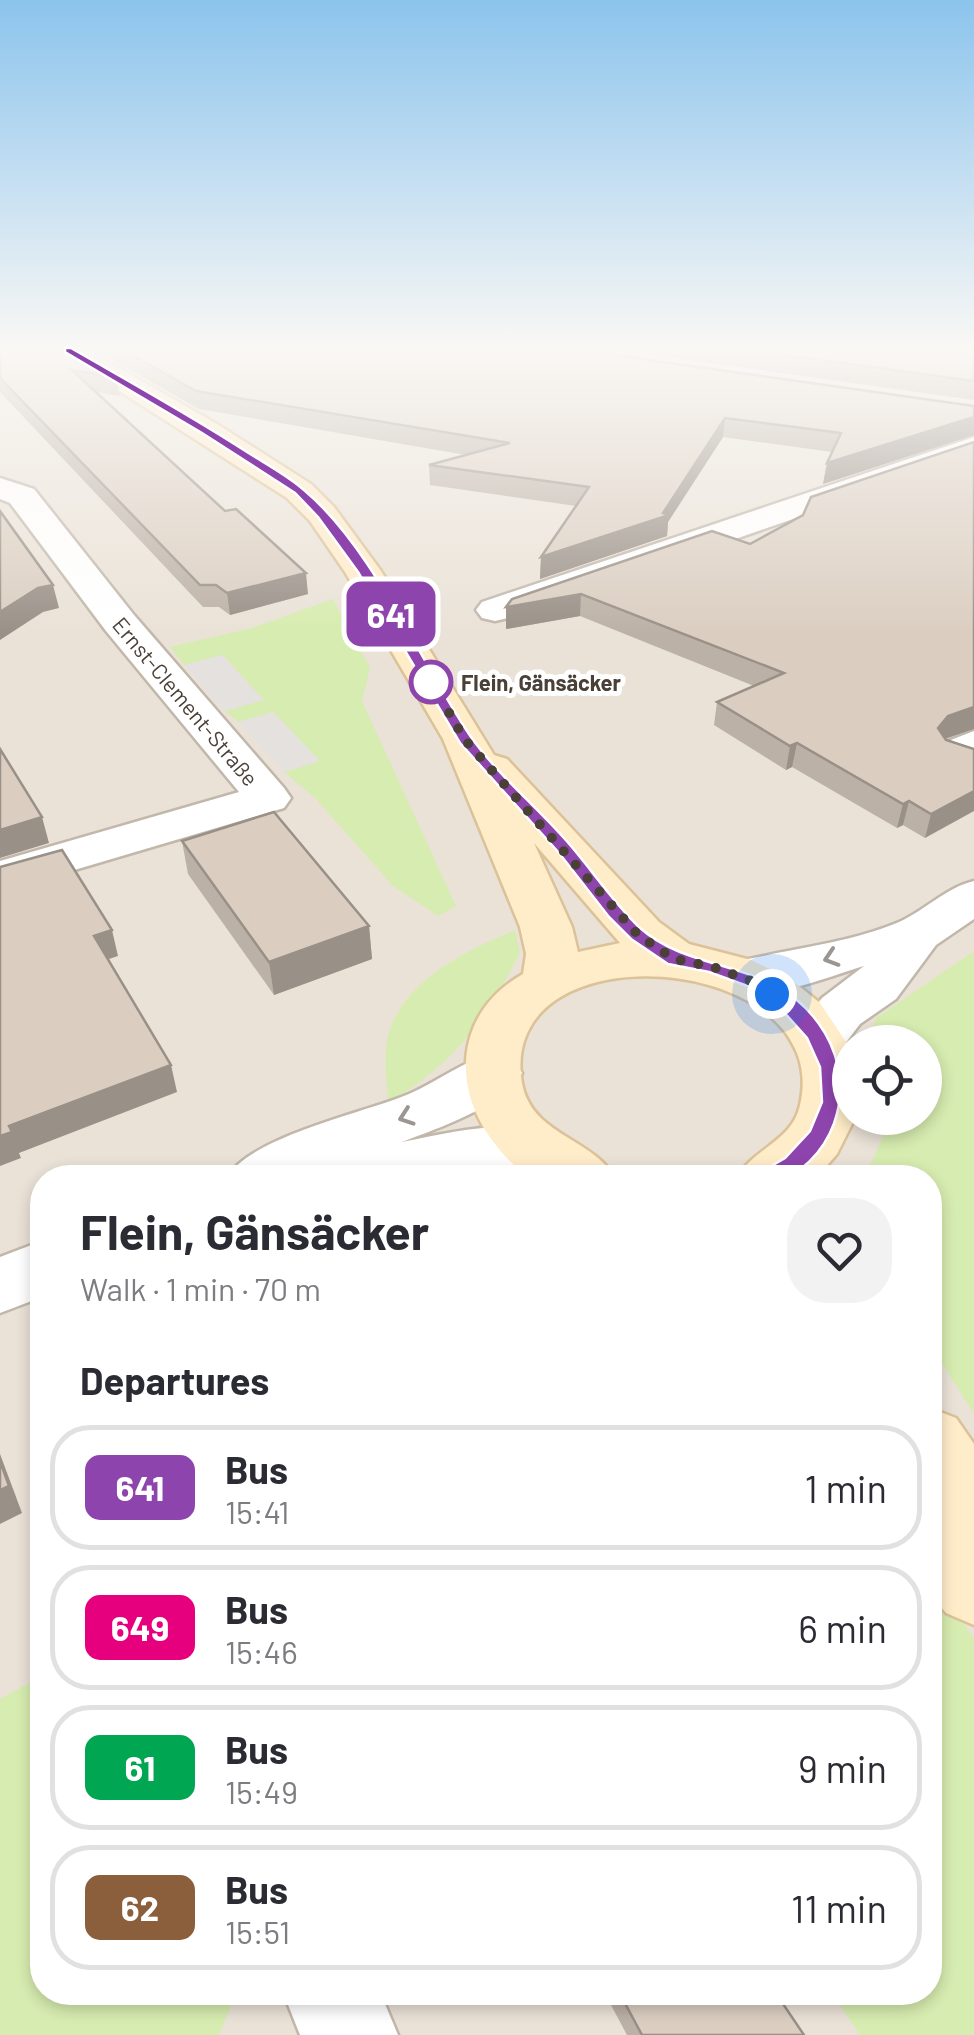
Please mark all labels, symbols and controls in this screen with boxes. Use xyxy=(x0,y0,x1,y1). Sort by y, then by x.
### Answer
line badge: 641 xyxy=(334,582,448,646)
text: 641 xyxy=(366,593,416,635)
street label: Ernst-Clement-Straße xyxy=(108,611,264,791)
marker: Flein, Gänsäcker xyxy=(410,661,452,703)
place label: Flein, Gänsäcker xyxy=(461,669,622,695)
one-way arrow xyxy=(824,946,841,967)
your location xyxy=(747,969,797,1019)
map controls xyxy=(832,1025,942,1135)
button: locate xyxy=(832,1025,942,1135)
one-way arrow xyxy=(399,1105,416,1125)
button: heart xyxy=(787,1198,892,1303)
text: Flein, Gänsäcker xyxy=(80,1202,429,1260)
text: Walk · 1 min · 70 m xyxy=(80,1269,321,1307)
text: Departures xyxy=(80,1357,269,1403)
text: Bus xyxy=(225,1446,288,1492)
text: 1 min xyxy=(805,1465,887,1511)
text: 641 xyxy=(115,1466,165,1508)
text: 15:41 xyxy=(225,1492,289,1530)
text: Bus xyxy=(225,1586,288,1632)
text: 6 min xyxy=(798,1605,887,1651)
text: 649 xyxy=(111,1606,169,1648)
text: 15:46 xyxy=(225,1632,298,1670)
text: Bus xyxy=(225,1726,288,1772)
text: 9 min xyxy=(798,1745,887,1791)
text: 61 xyxy=(125,1746,155,1788)
text: 15:49 xyxy=(225,1772,298,1810)
text: Bus xyxy=(225,1866,288,1912)
text: 11 min xyxy=(791,1885,887,1931)
text: 62 xyxy=(121,1886,159,1928)
text: 15:51 xyxy=(225,1912,290,1950)

